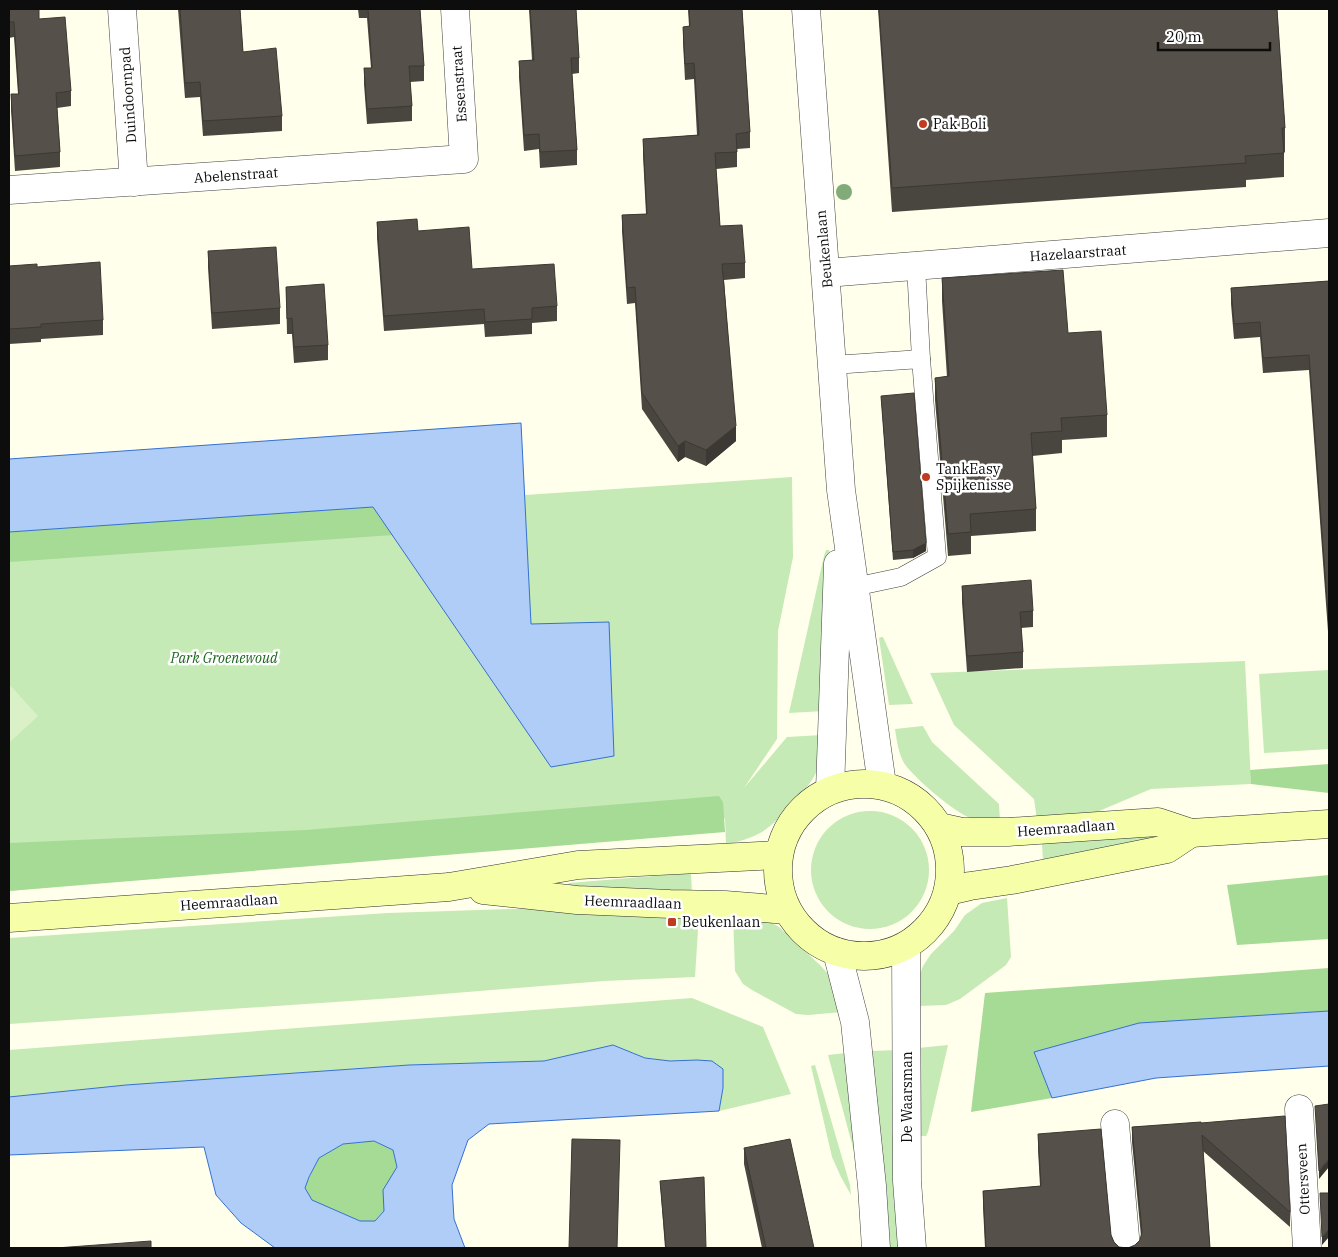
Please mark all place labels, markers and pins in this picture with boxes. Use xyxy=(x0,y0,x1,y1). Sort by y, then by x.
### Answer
place label: Pak Boli xyxy=(933,115,987,133)
marker: Pak Boli xyxy=(917,118,929,130)
place label: TankEasy Spijkenisse xyxy=(936,460,1011,494)
marker: TankEasy Spijkenisse xyxy=(920,471,932,483)
place label: Beukenlaan xyxy=(682,913,760,931)
marker: Beukenlaan xyxy=(666,916,678,928)

